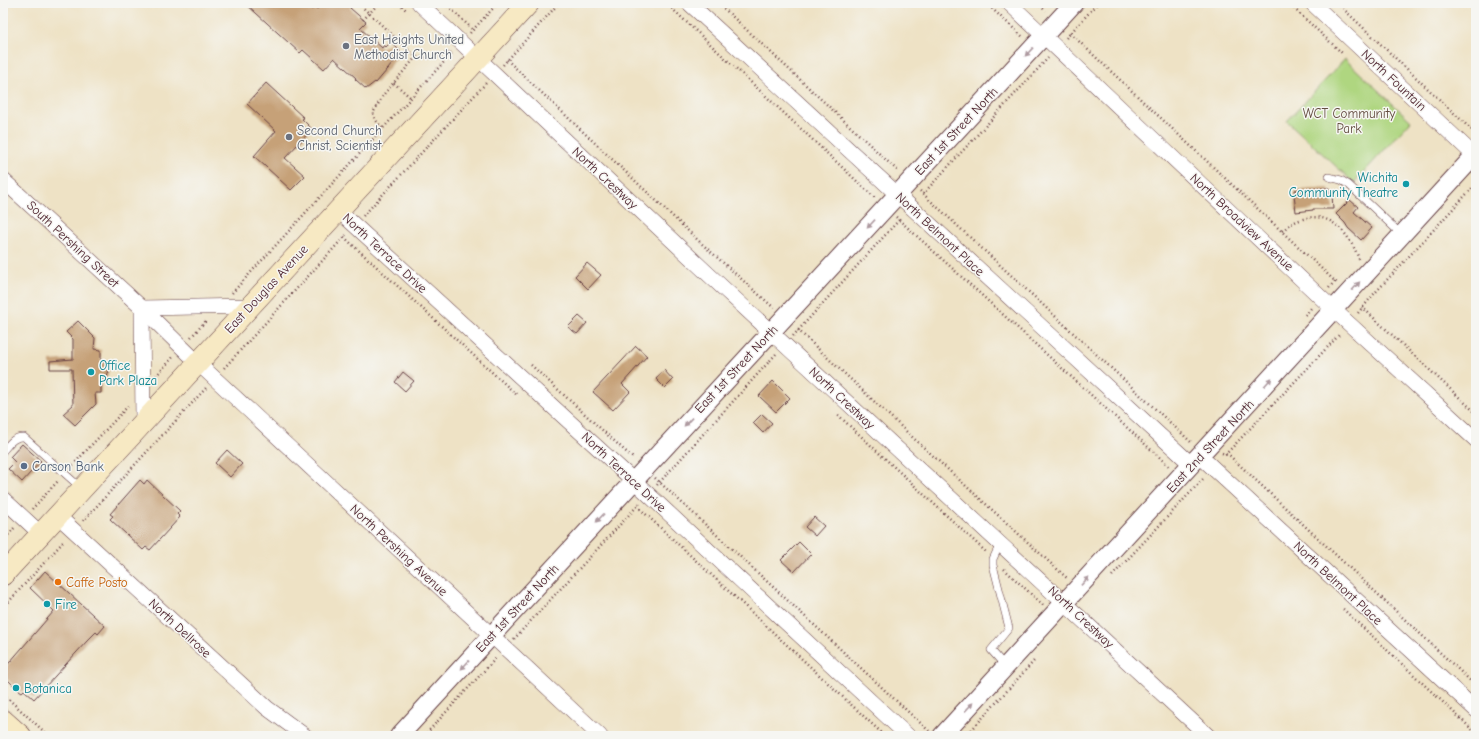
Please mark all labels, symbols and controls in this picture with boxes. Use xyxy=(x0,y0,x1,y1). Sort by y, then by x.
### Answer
place label: East Heights United Methodist Church xyxy=(354,32,464,62)
marker: East Heights United Methodist Church xyxy=(341,41,351,51)
street label: North Fountain xyxy=(1358,46,1430,114)
one-way arrow xyxy=(1025,48,1034,57)
street label: East 1st Street North xyxy=(911,84,1001,178)
park label: WCT Community Park xyxy=(1303,106,1395,136)
place label: Second Church Christ, Scientist xyxy=(297,123,383,153)
marker: Second Church Christ, Scientist xyxy=(284,132,294,142)
street label: North Crestway xyxy=(569,144,641,212)
street label: North Broadview Avenue xyxy=(1187,170,1297,274)
place label: Wichita Community Theatre xyxy=(1289,170,1398,200)
marker: Wichita Community Theatre xyxy=(1401,179,1411,189)
street label: North Belmont Place xyxy=(893,189,988,279)
street label: South Pershing Street xyxy=(24,197,123,291)
street label: North Terrace Drive xyxy=(340,210,431,296)
one-way arrow xyxy=(866,219,876,229)
street label: East Douglas Avenue xyxy=(221,241,311,336)
one-way arrow xyxy=(1351,281,1360,291)
street label: East 1st Street North xyxy=(691,322,781,416)
place label: Office Park Plaza xyxy=(99,358,157,388)
street label: North Crestway xyxy=(806,364,878,432)
marker: Office Park Plaza xyxy=(86,367,96,377)
one-way arrow xyxy=(1263,377,1272,387)
street label: East 2nd Street North xyxy=(1163,396,1257,496)
one-way arrow xyxy=(683,417,693,427)
street label: North Terrace Drive xyxy=(579,429,670,515)
place label: Carson Bank xyxy=(32,459,105,474)
marker: Carson Bank xyxy=(19,461,29,471)
street label: North Pershing Avenue xyxy=(347,501,451,599)
one-way arrow xyxy=(595,513,605,523)
street label: North Belmont Place xyxy=(1291,538,1386,628)
street label: East 1st Street North xyxy=(472,561,562,655)
place label: Caffe Posto xyxy=(66,575,128,590)
one-way arrow xyxy=(1080,576,1090,586)
marker: Caffe Posto xyxy=(53,577,63,587)
street label: North Crestway xyxy=(1045,583,1117,651)
street label: North Dellrose xyxy=(146,595,215,661)
place label: Fire xyxy=(55,597,77,612)
marker: Fire xyxy=(42,599,52,609)
one-way arrow xyxy=(460,660,469,670)
place label: Botanica xyxy=(24,681,72,696)
marker: Botanica xyxy=(11,683,21,693)
one-way arrow xyxy=(964,702,973,712)

